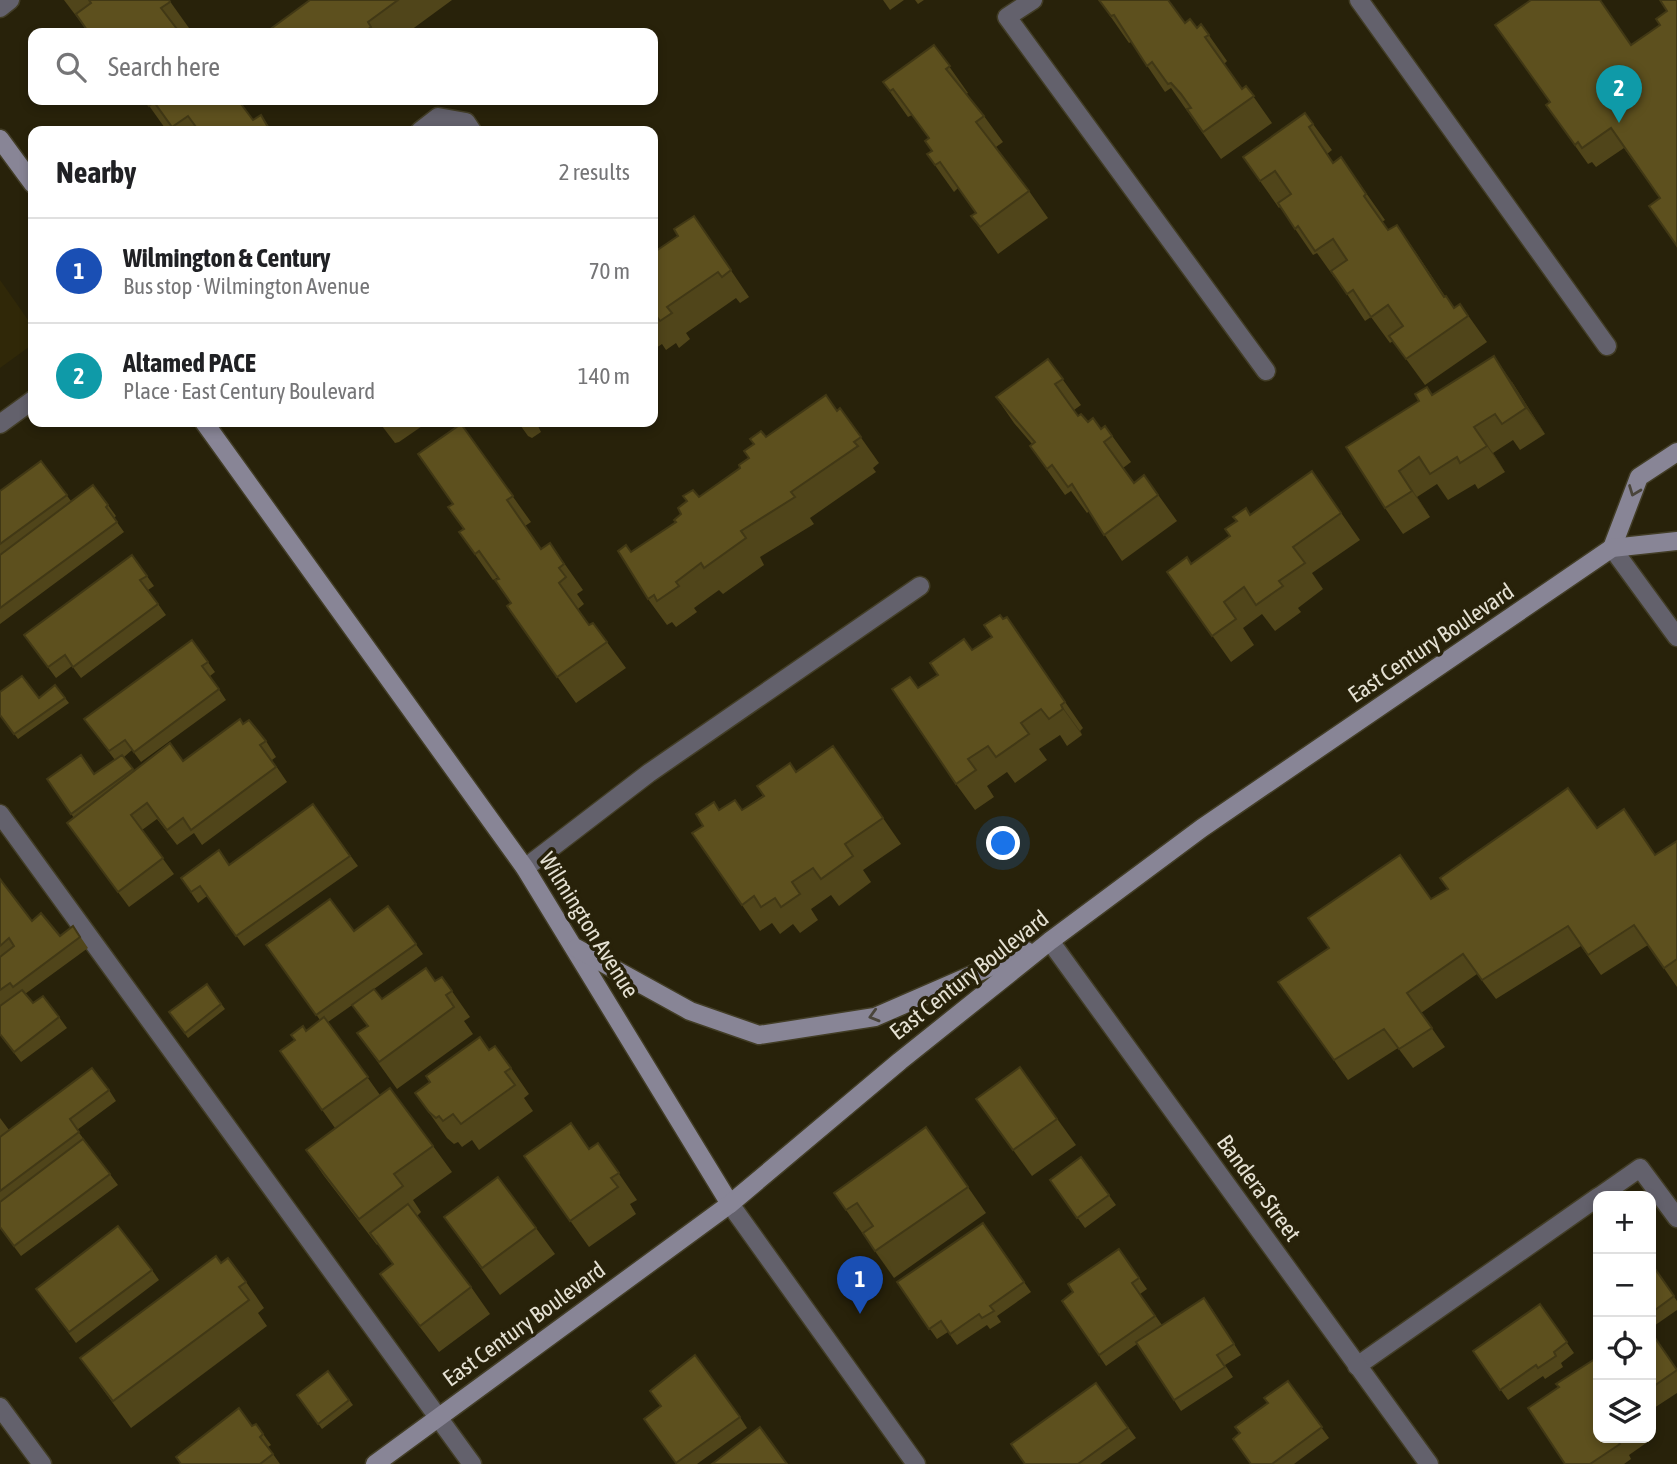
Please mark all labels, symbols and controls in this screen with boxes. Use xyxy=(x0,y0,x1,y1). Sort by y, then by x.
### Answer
search box xyxy=(28,28,658,105)
icon: search xyxy=(52,48,90,86)
text: Search here xyxy=(108,52,220,82)
pin: 2 xyxy=(1596,65,1642,123)
text: Nearby xyxy=(56,155,136,189)
text: 2 results xyxy=(559,159,630,185)
text: Wilmington & Century xyxy=(123,243,330,273)
text: 1 xyxy=(74,258,84,284)
text: 70 m xyxy=(589,258,630,284)
text: Bus stop · Wilmington Avenue xyxy=(123,273,370,299)
text: Altamed PACE xyxy=(123,348,256,378)
text: 2 xyxy=(74,363,84,389)
text: 140 m xyxy=(578,363,630,389)
text: Place · East Century Boulevard xyxy=(123,378,375,404)
one-way arrow xyxy=(1628,485,1642,497)
street label: East Century Boulevard xyxy=(1343,578,1519,708)
your location xyxy=(986,826,1020,860)
street label: Wilmington Avenue xyxy=(534,848,644,1002)
street label: East Century Boulevard xyxy=(885,905,1053,1045)
one-way arrow xyxy=(868,1007,880,1022)
street label: Bandera Street xyxy=(1212,1130,1306,1246)
map controls xyxy=(1593,1191,1656,1443)
button: + xyxy=(1593,1191,1656,1254)
button: − xyxy=(1593,1254,1656,1317)
street label: East Century Boulevard xyxy=(438,1256,610,1392)
pin: 1 xyxy=(837,1256,883,1314)
button: locate xyxy=(1593,1317,1656,1380)
button: layers xyxy=(1593,1380,1656,1443)

